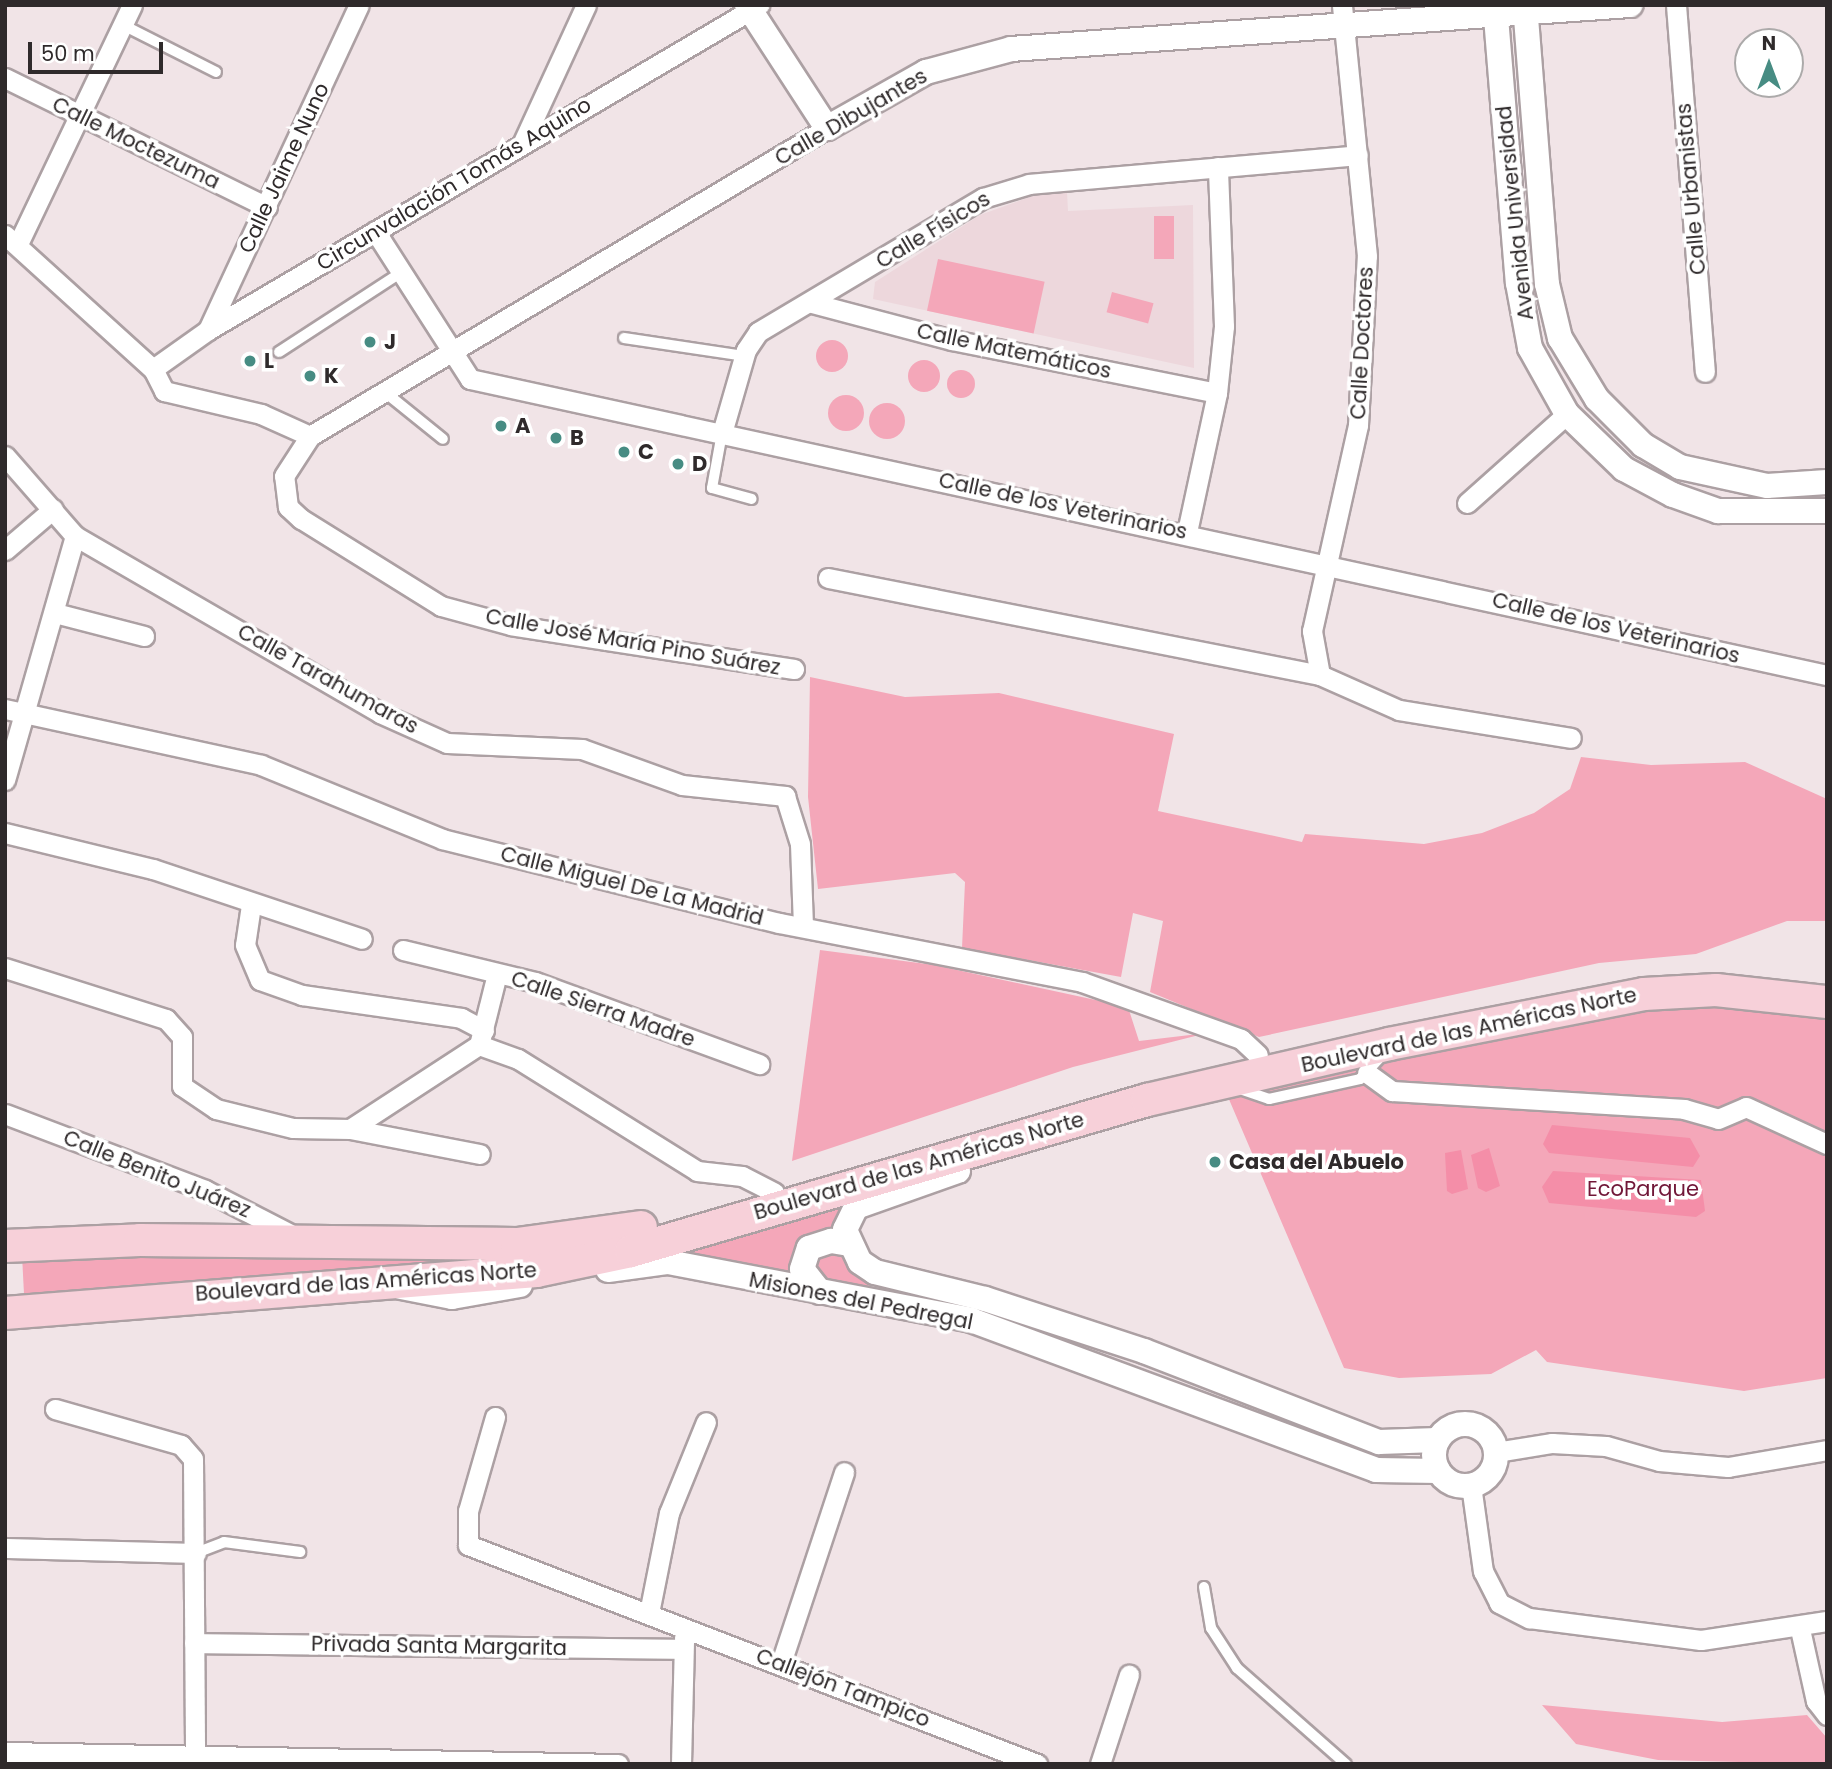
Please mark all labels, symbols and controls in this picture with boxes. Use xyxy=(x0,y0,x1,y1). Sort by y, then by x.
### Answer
scale bar xyxy=(32,28,166,72)
north arrow xyxy=(1734,28,1804,98)
text: N xyxy=(1762,30,1776,57)
text: 50 m xyxy=(41,39,95,68)
street label: Calle Dibujantes xyxy=(770,63,932,171)
street label: Calle Jaime Nuno xyxy=(233,79,335,257)
street label: Calle Moctezuma xyxy=(48,92,224,194)
street label: Circunvalación Tomás Aquino xyxy=(312,92,596,276)
street label: Calle Urbanistas xyxy=(1671,102,1711,276)
street label: Avenida Universidad xyxy=(1491,104,1539,322)
street label: Calle Físicos xyxy=(871,186,995,274)
street label: Calle Doctores xyxy=(1345,266,1379,420)
street label: Calle Matemáticos xyxy=(914,318,1114,384)
place label: J xyxy=(384,329,396,355)
marker: J xyxy=(362,334,378,350)
place label: L xyxy=(264,348,274,374)
marker: L xyxy=(242,353,258,369)
place label: K xyxy=(324,363,339,389)
marker: K xyxy=(302,368,318,384)
place label: A xyxy=(515,413,530,439)
marker: A xyxy=(493,418,509,434)
place label: B xyxy=(570,425,584,451)
marker: B xyxy=(548,430,564,446)
place label: C xyxy=(638,439,654,465)
marker: C xyxy=(616,444,632,460)
place label: D xyxy=(692,451,707,477)
marker: D xyxy=(670,456,686,472)
street label: Calle de los Veterinarios xyxy=(937,467,1189,545)
street label: Calle de los Veterinarios xyxy=(1490,587,1742,669)
street label: Calle José María Pino Suárez xyxy=(484,604,782,680)
street label: Calle Tarahumaras xyxy=(233,619,423,739)
street label: Calle Miguel De La Madrid xyxy=(498,841,766,931)
street label: Calle Sierra Madre xyxy=(508,966,698,1052)
street label: Boulevard de las Américas Norte xyxy=(1299,982,1639,1078)
street label: Boulevard de las Américas Norte xyxy=(751,1107,1087,1225)
street label: Calle Benito Juárez xyxy=(60,1125,254,1223)
place label: Casa del Abuelo xyxy=(1229,1149,1404,1175)
marker: Casa del Abuelo xyxy=(1207,1154,1223,1170)
park label: EcoParque xyxy=(1587,1176,1699,1202)
street label: Boulevard de las Américas Norte xyxy=(194,1257,538,1307)
street label: Misiones del Pedregal xyxy=(747,1267,975,1335)
street label: Privada Santa Margarita xyxy=(311,1631,567,1661)
street label: Callejón Tampico xyxy=(753,1643,933,1733)

